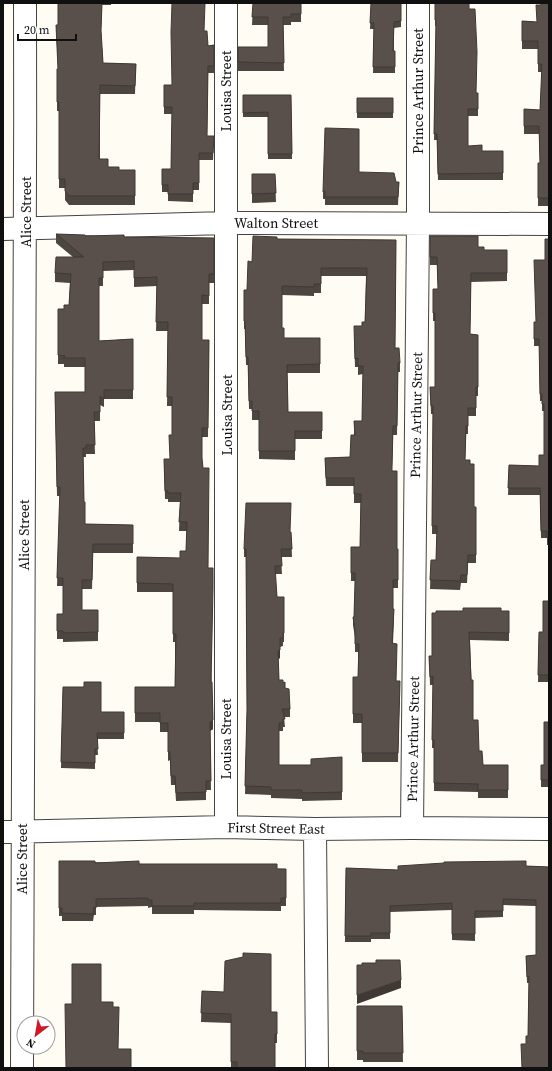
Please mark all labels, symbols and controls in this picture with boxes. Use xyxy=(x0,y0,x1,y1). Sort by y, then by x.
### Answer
scale bar xyxy=(18,16,76,42)
text: 20 m xyxy=(24,22,50,38)
street label: Prince Arthur Street xyxy=(408,28,428,154)
street label: Louisa Street xyxy=(216,50,236,131)
street label: Alice Street xyxy=(16,176,36,248)
street label: Walton Street xyxy=(234,213,318,233)
street label: Prince Arthur Street xyxy=(405,351,427,478)
street label: Louisa Street xyxy=(217,374,237,455)
street label: Alice Street xyxy=(14,499,34,571)
street label: Prince Arthur Street xyxy=(402,675,424,802)
street label: Louisa Street xyxy=(216,698,236,779)
street label: First Street East xyxy=(227,817,325,839)
street label: Alice Street xyxy=(12,823,32,895)
north arrow xyxy=(16,1015,56,1055)
text: N xyxy=(24,1035,38,1052)

